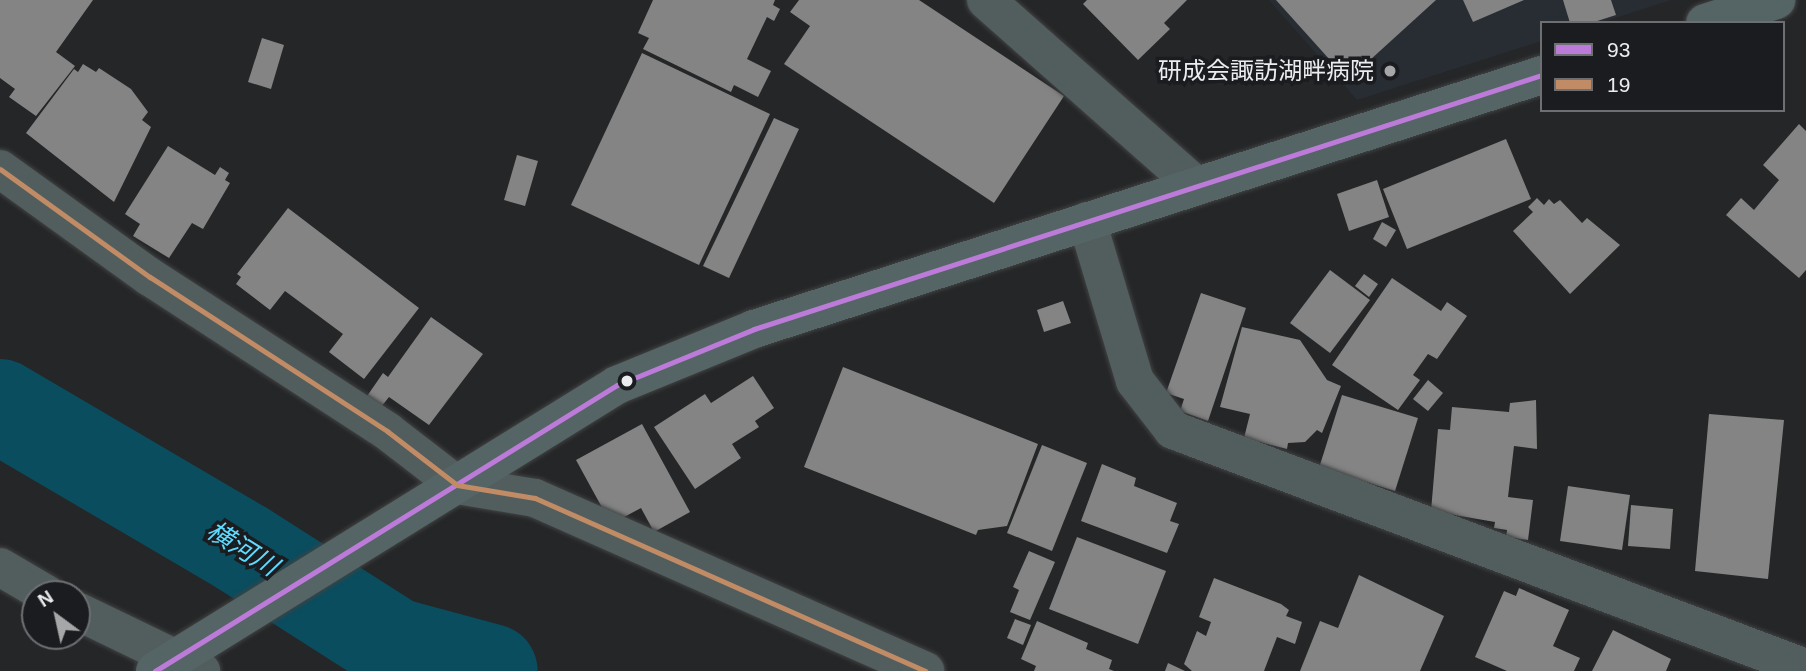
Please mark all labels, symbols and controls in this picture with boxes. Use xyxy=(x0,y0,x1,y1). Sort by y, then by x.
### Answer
legend xyxy=(1540,21,1785,112)
text: 93 xyxy=(1607,38,1630,61)
place label: 研成会諏訪湖畔病院 xyxy=(1158,57,1374,85)
marker: 研成会諏訪湖畔病院 xyxy=(1380,61,1400,81)
text: 19 xyxy=(1607,73,1630,96)
unlabelled marker xyxy=(620,374,634,388)
water label: 横河川 xyxy=(201,515,283,583)
north arrow xyxy=(21,580,91,650)
text: N xyxy=(34,586,57,611)

